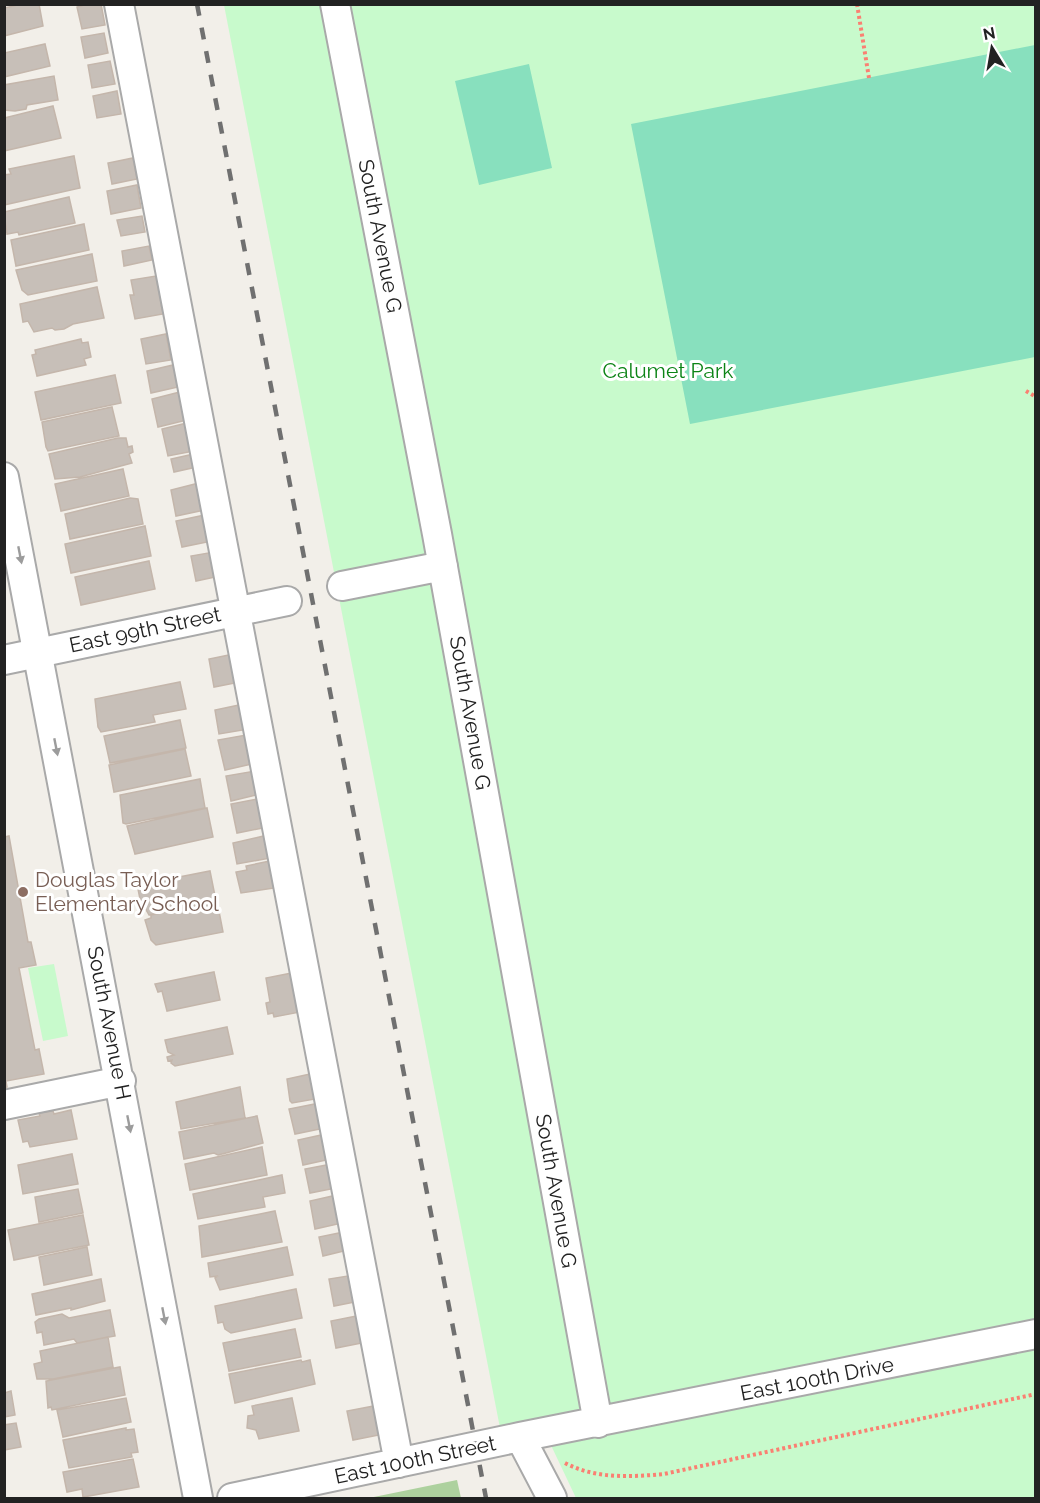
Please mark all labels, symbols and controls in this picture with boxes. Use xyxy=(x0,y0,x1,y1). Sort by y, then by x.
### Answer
north arrow xyxy=(962,18,1022,78)
text: N xyxy=(981,23,997,44)
street label: South Avenue G xyxy=(353,157,408,315)
park label: Calumet Park xyxy=(603,358,733,383)
one-way arrow xyxy=(16,546,25,565)
street label: East 99th Street xyxy=(67,601,223,658)
street label: South Avenue G xyxy=(445,634,496,792)
one-way arrow xyxy=(52,737,61,756)
place label: Douglas Taylor Elementary School xyxy=(35,867,219,916)
marker: Douglas Taylor Elementary School xyxy=(16,885,30,899)
street label: South Avenue H xyxy=(82,944,137,1102)
street label: South Avenue G xyxy=(531,1112,582,1270)
one-way arrow xyxy=(125,1115,134,1134)
one-way arrow xyxy=(160,1306,169,1325)
street label: East 100th Drive xyxy=(738,1351,896,1406)
street label: East 100th Street xyxy=(332,1430,498,1489)

